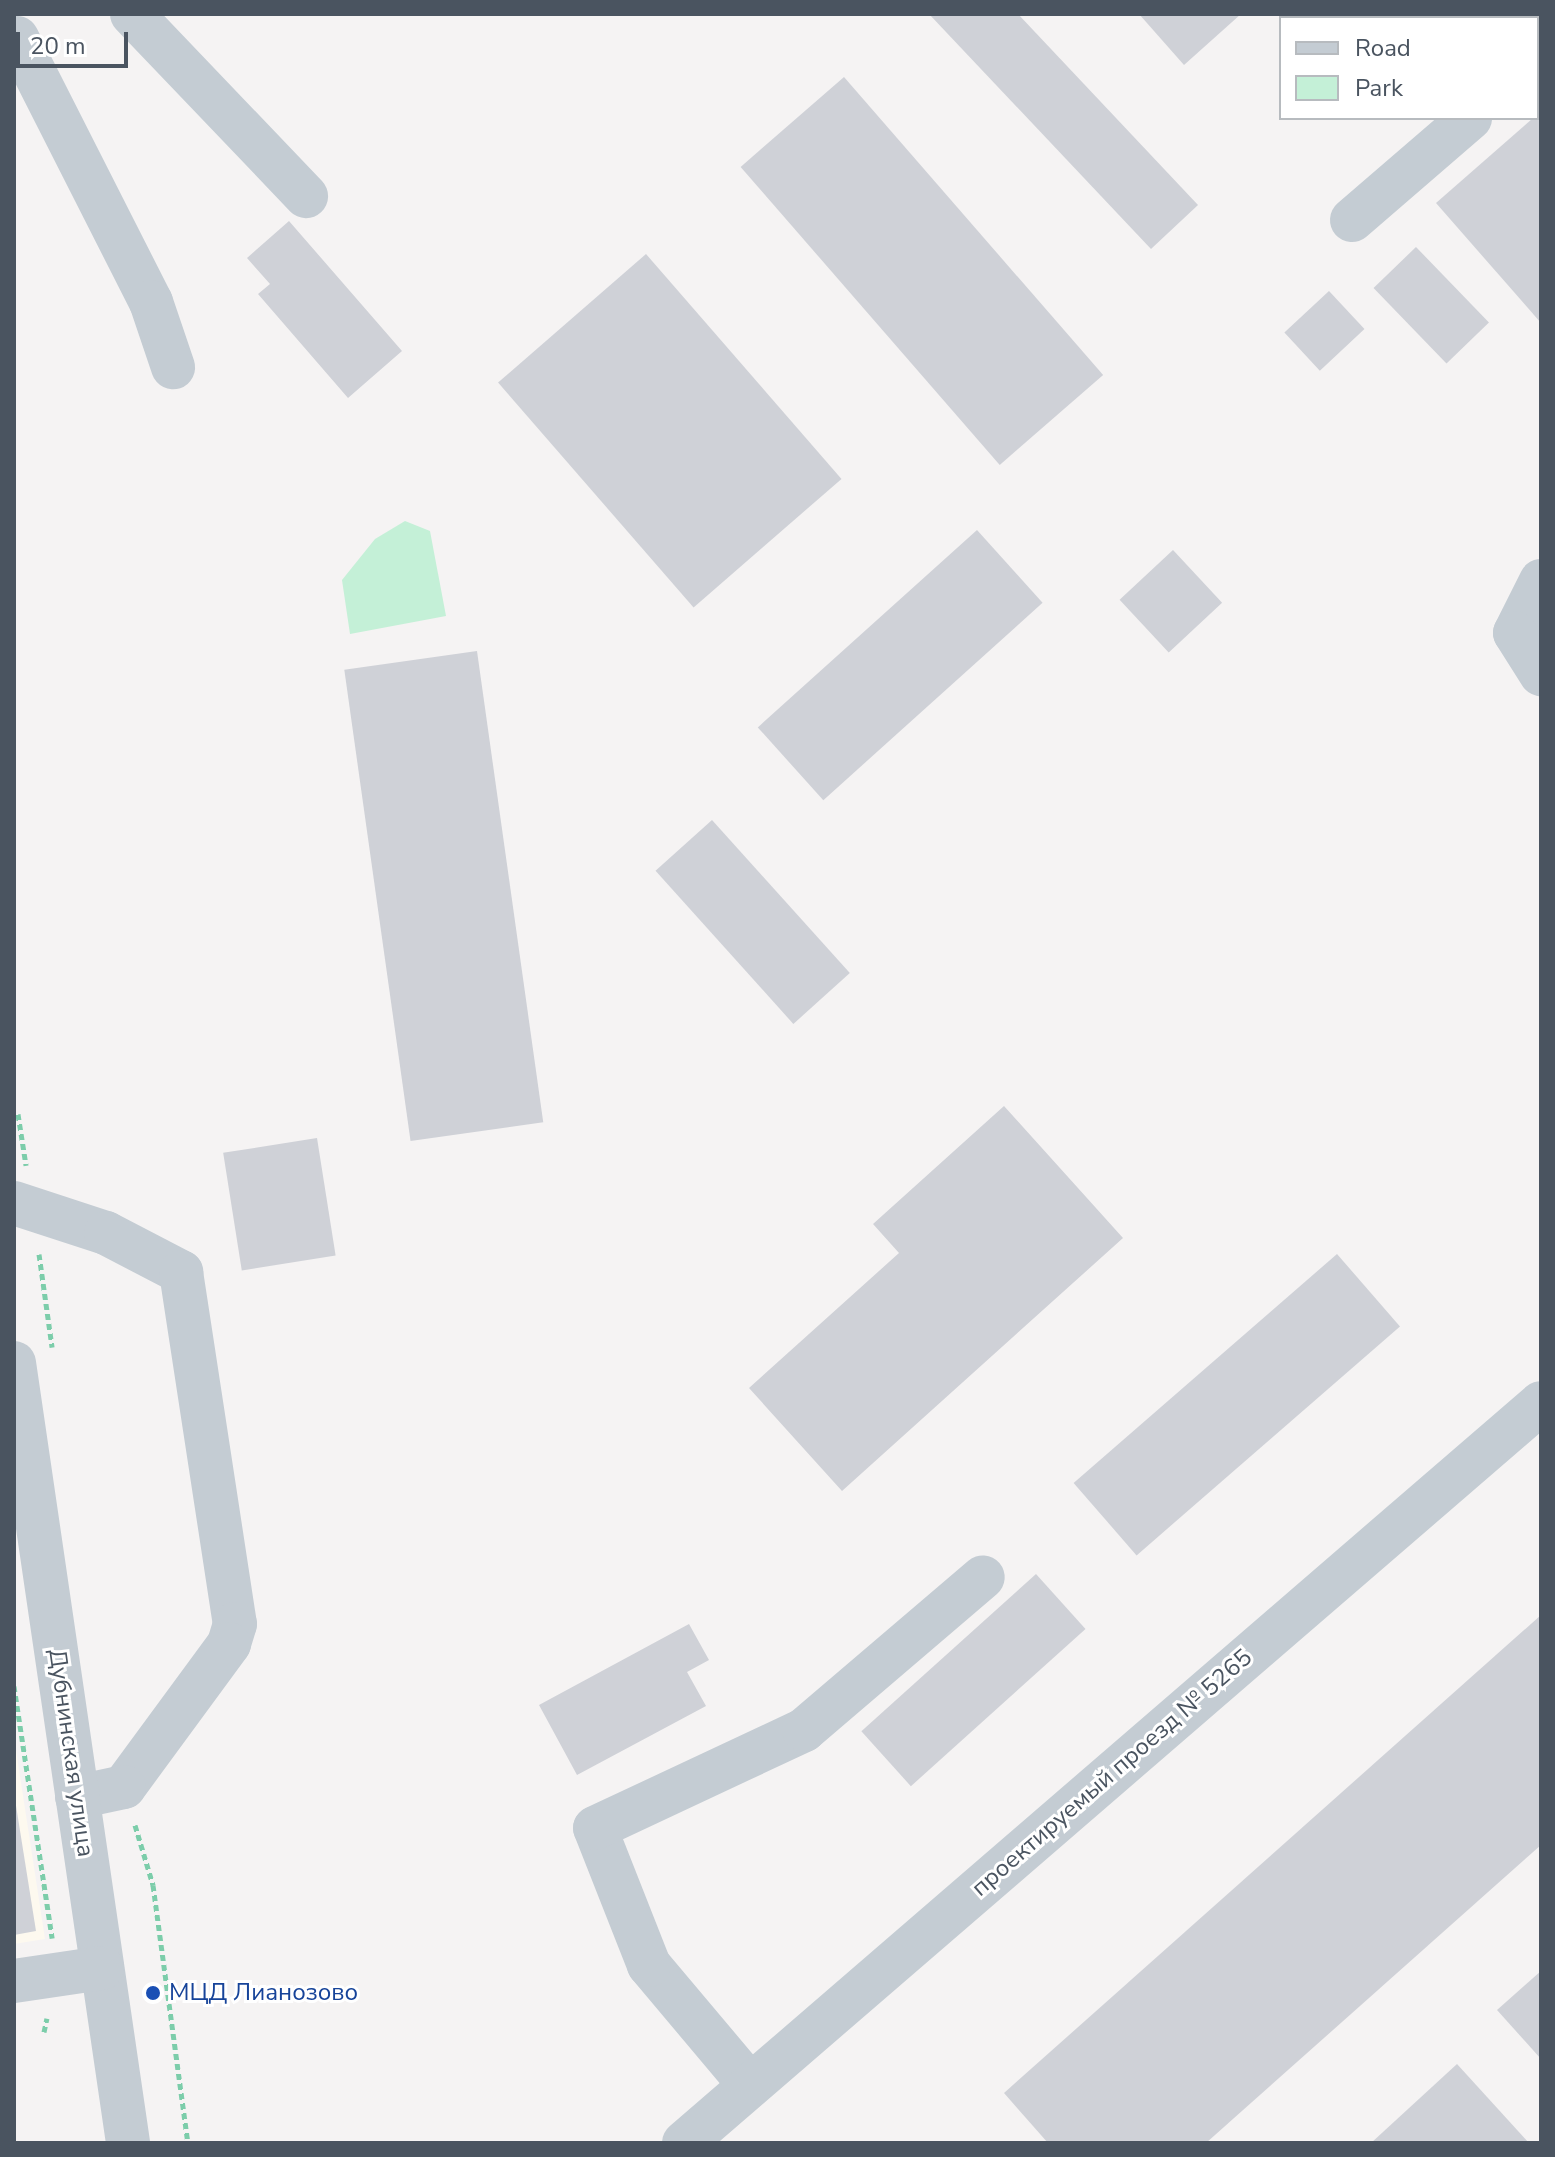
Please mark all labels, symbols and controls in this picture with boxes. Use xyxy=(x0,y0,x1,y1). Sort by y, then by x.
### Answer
scale bar xyxy=(20,16,132,66)
legend xyxy=(1279,16,1539,120)
text: 20 m xyxy=(30,30,86,62)
text: Road xyxy=(1355,32,1411,64)
text: Park xyxy=(1355,72,1403,104)
street label: проектируемый проезд № 5265 xyxy=(966,1643,1258,1903)
street label: Дубнинская улица xyxy=(42,1647,100,1859)
place label: МЦД Лианозово xyxy=(169,1979,358,2007)
marker: МЦД Лианозово xyxy=(144,1984,162,2002)

